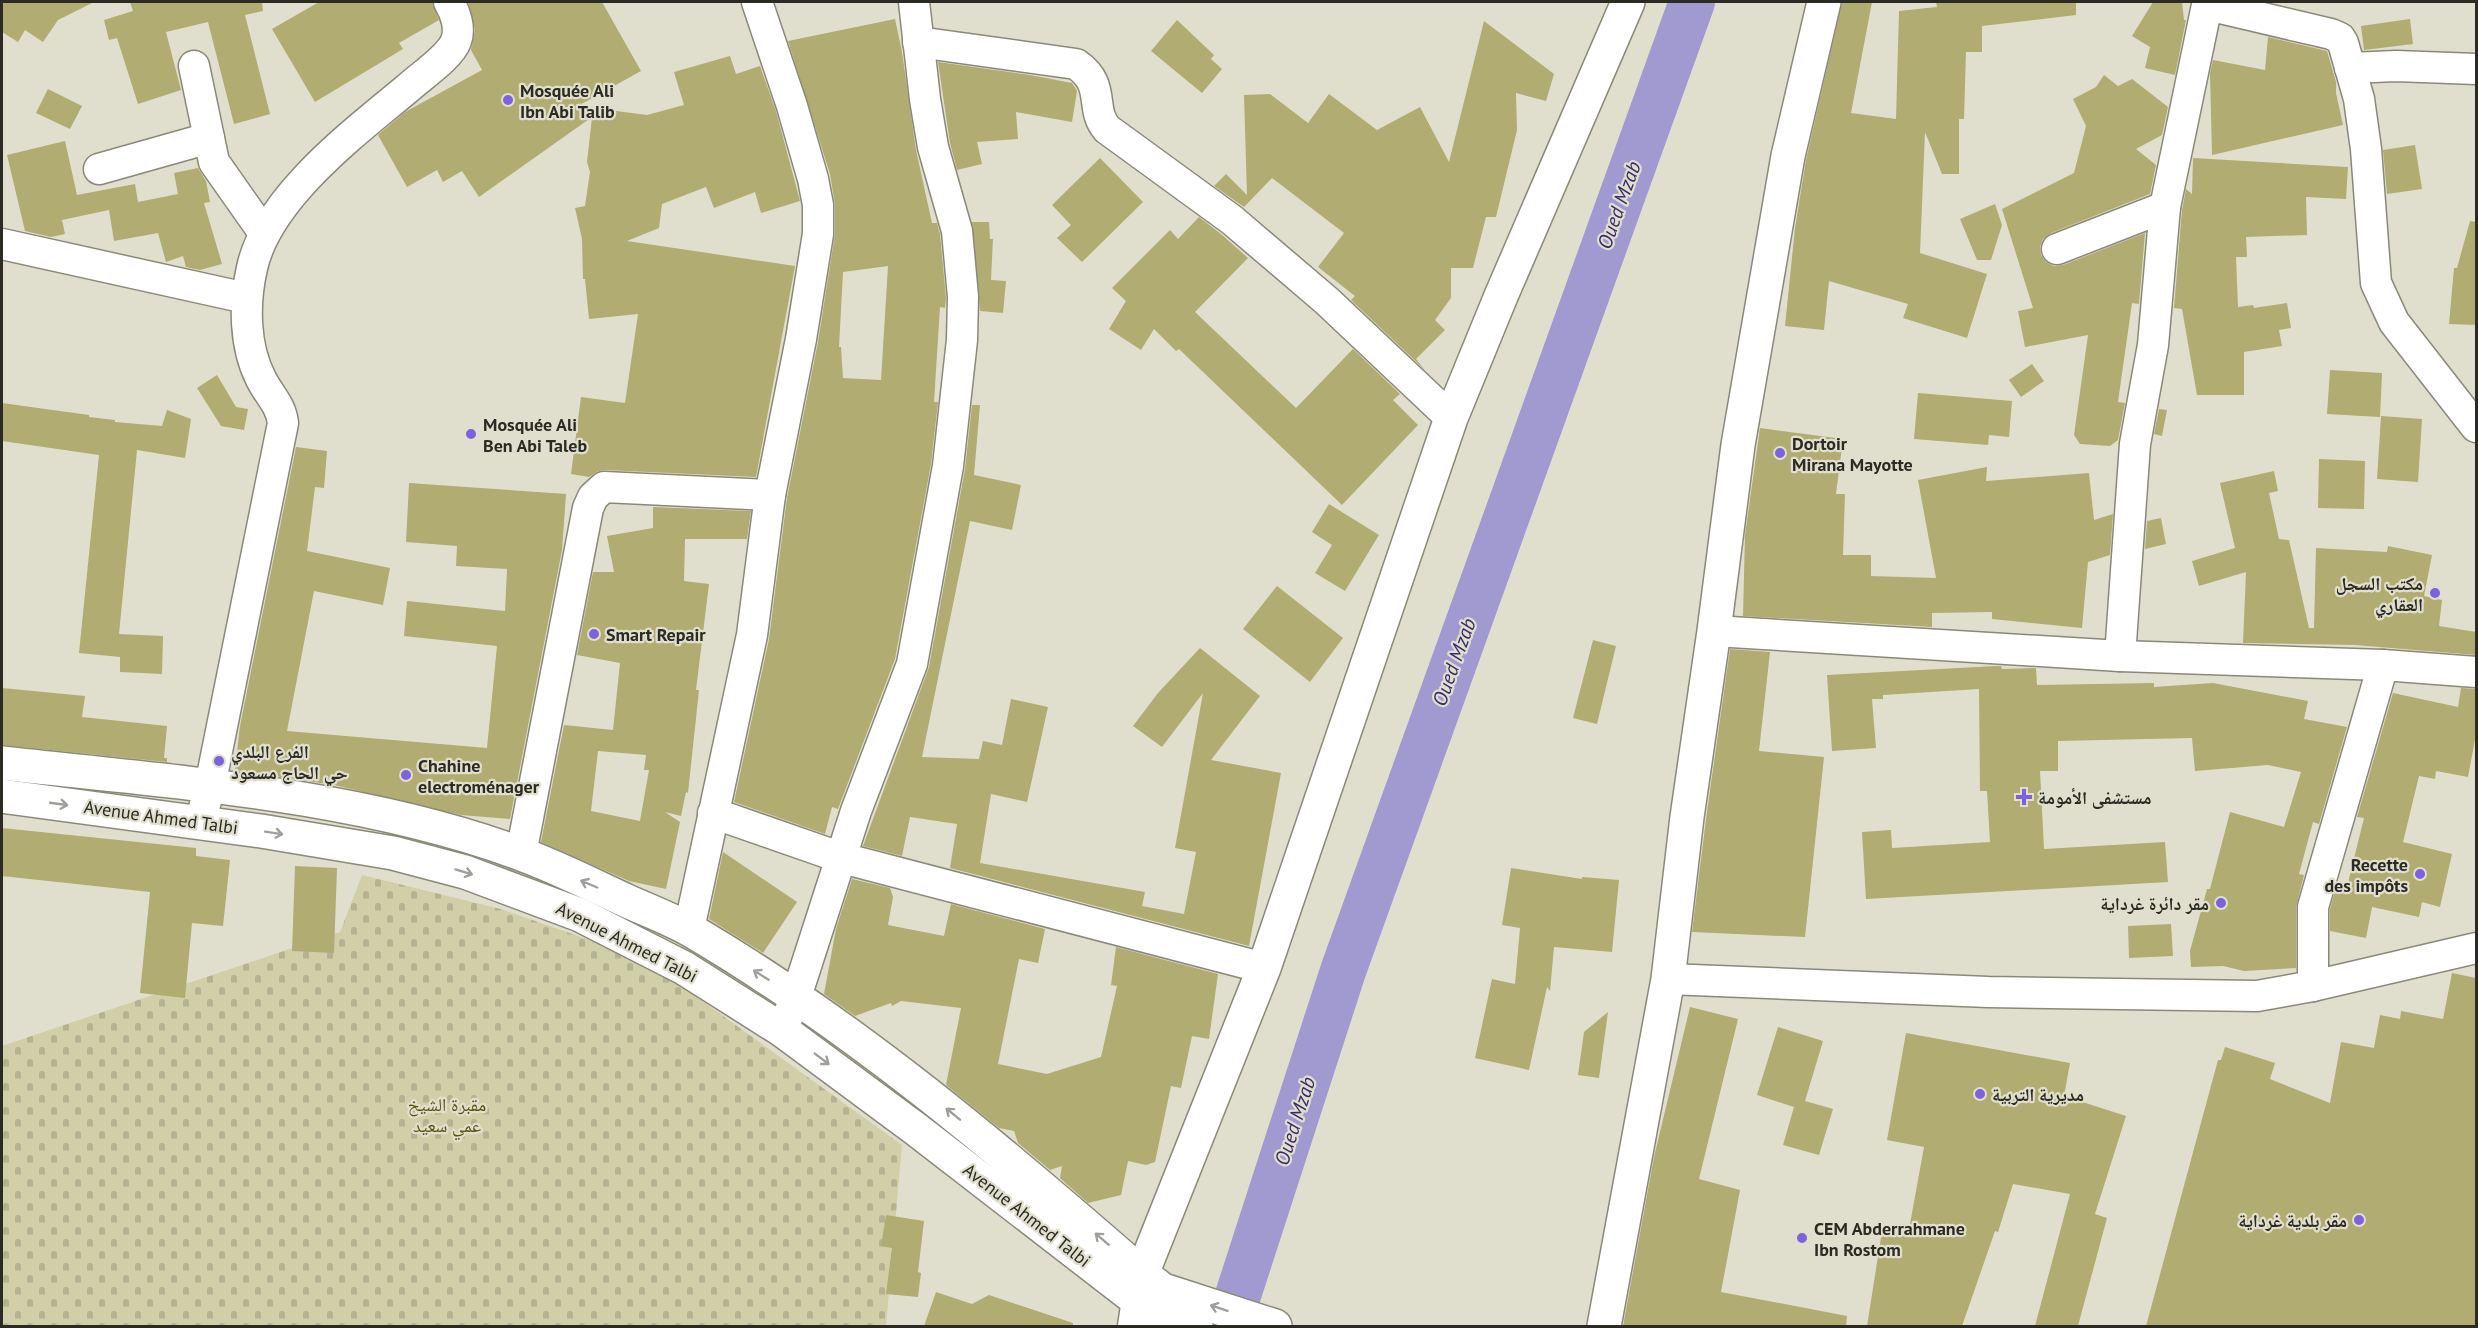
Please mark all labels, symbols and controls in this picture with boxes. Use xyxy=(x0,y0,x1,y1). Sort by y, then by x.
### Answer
place label: Mosquée Ali Ibn Abi Talib xyxy=(520,79,615,123)
marker: Mosquée Ali Ibn Abi Talib xyxy=(501,93,515,107)
water label: Oued Mzab xyxy=(1591,158,1647,252)
place label: Mosquée Ali Ben Abi Taleb xyxy=(483,413,587,457)
marker: Mosquée Ali Ben Abi Taleb xyxy=(464,427,478,441)
place label: Dortoir Mirana Mayotte xyxy=(1792,432,1913,476)
marker: Dortoir Mirana Mayotte xyxy=(1773,446,1787,460)
place label: مكتب السجل العقاري xyxy=(2336,572,2423,619)
marker: مكتب السجل العقاري xyxy=(2428,586,2442,600)
water label: Oued Mzab xyxy=(1426,615,1482,709)
place label: Smart Repair xyxy=(606,623,706,646)
marker: Smart Repair xyxy=(587,627,601,641)
place label: الفرع البلدي حي الحاج مسعود xyxy=(231,740,348,787)
marker: الفرع البلدي حي الحاج مسعود xyxy=(212,754,226,768)
place label: Chahine electroménager xyxy=(418,754,540,798)
marker: Chahine electroménager xyxy=(399,768,413,782)
place label: مستشفى الأمومة xyxy=(2038,786,2152,809)
marker: مستشفى الأمومة xyxy=(2015,788,2033,806)
street label: Avenue Ahmed Talbi xyxy=(82,795,240,839)
one-way arrow xyxy=(49,798,69,809)
one-way arrow xyxy=(263,828,283,839)
place label: Recette des impôts xyxy=(2324,853,2408,897)
one-way arrow xyxy=(454,867,473,878)
marker: Recette des impôts xyxy=(2413,867,2427,881)
one-way arrow xyxy=(581,877,599,889)
place label: مقر دائرة غرداية xyxy=(2100,892,2209,915)
street label: Avenue Ahmed Talbi xyxy=(553,896,701,988)
marker: مقر دائرة غرداية xyxy=(2214,896,2228,910)
one-way arrow xyxy=(753,969,770,981)
one-way arrow xyxy=(813,1052,829,1065)
water label: Oued Mzab xyxy=(1268,1073,1322,1169)
place label: مديرية التربية xyxy=(1992,1083,2084,1106)
marker: مديرية التربية xyxy=(1973,1087,1987,1101)
park label: مقبرة الشيخ عمي سعيد xyxy=(408,1093,486,1140)
one-way arrow xyxy=(945,1107,961,1120)
street label: Avenue Ahmed Talbi xyxy=(959,1158,1095,1272)
place label: مقر بلدية غرداية xyxy=(2238,1209,2347,1232)
marker: مقر بلدية غرداية xyxy=(2352,1213,2366,1227)
place label: CEM Abderrahmane Ibn Rostom xyxy=(1814,1217,1965,1261)
marker: CEM Abderrahmane Ibn Rostom xyxy=(1795,1231,1809,1245)
one-way arrow xyxy=(1095,1232,1110,1246)
one-way arrow xyxy=(1210,1302,1229,1313)

